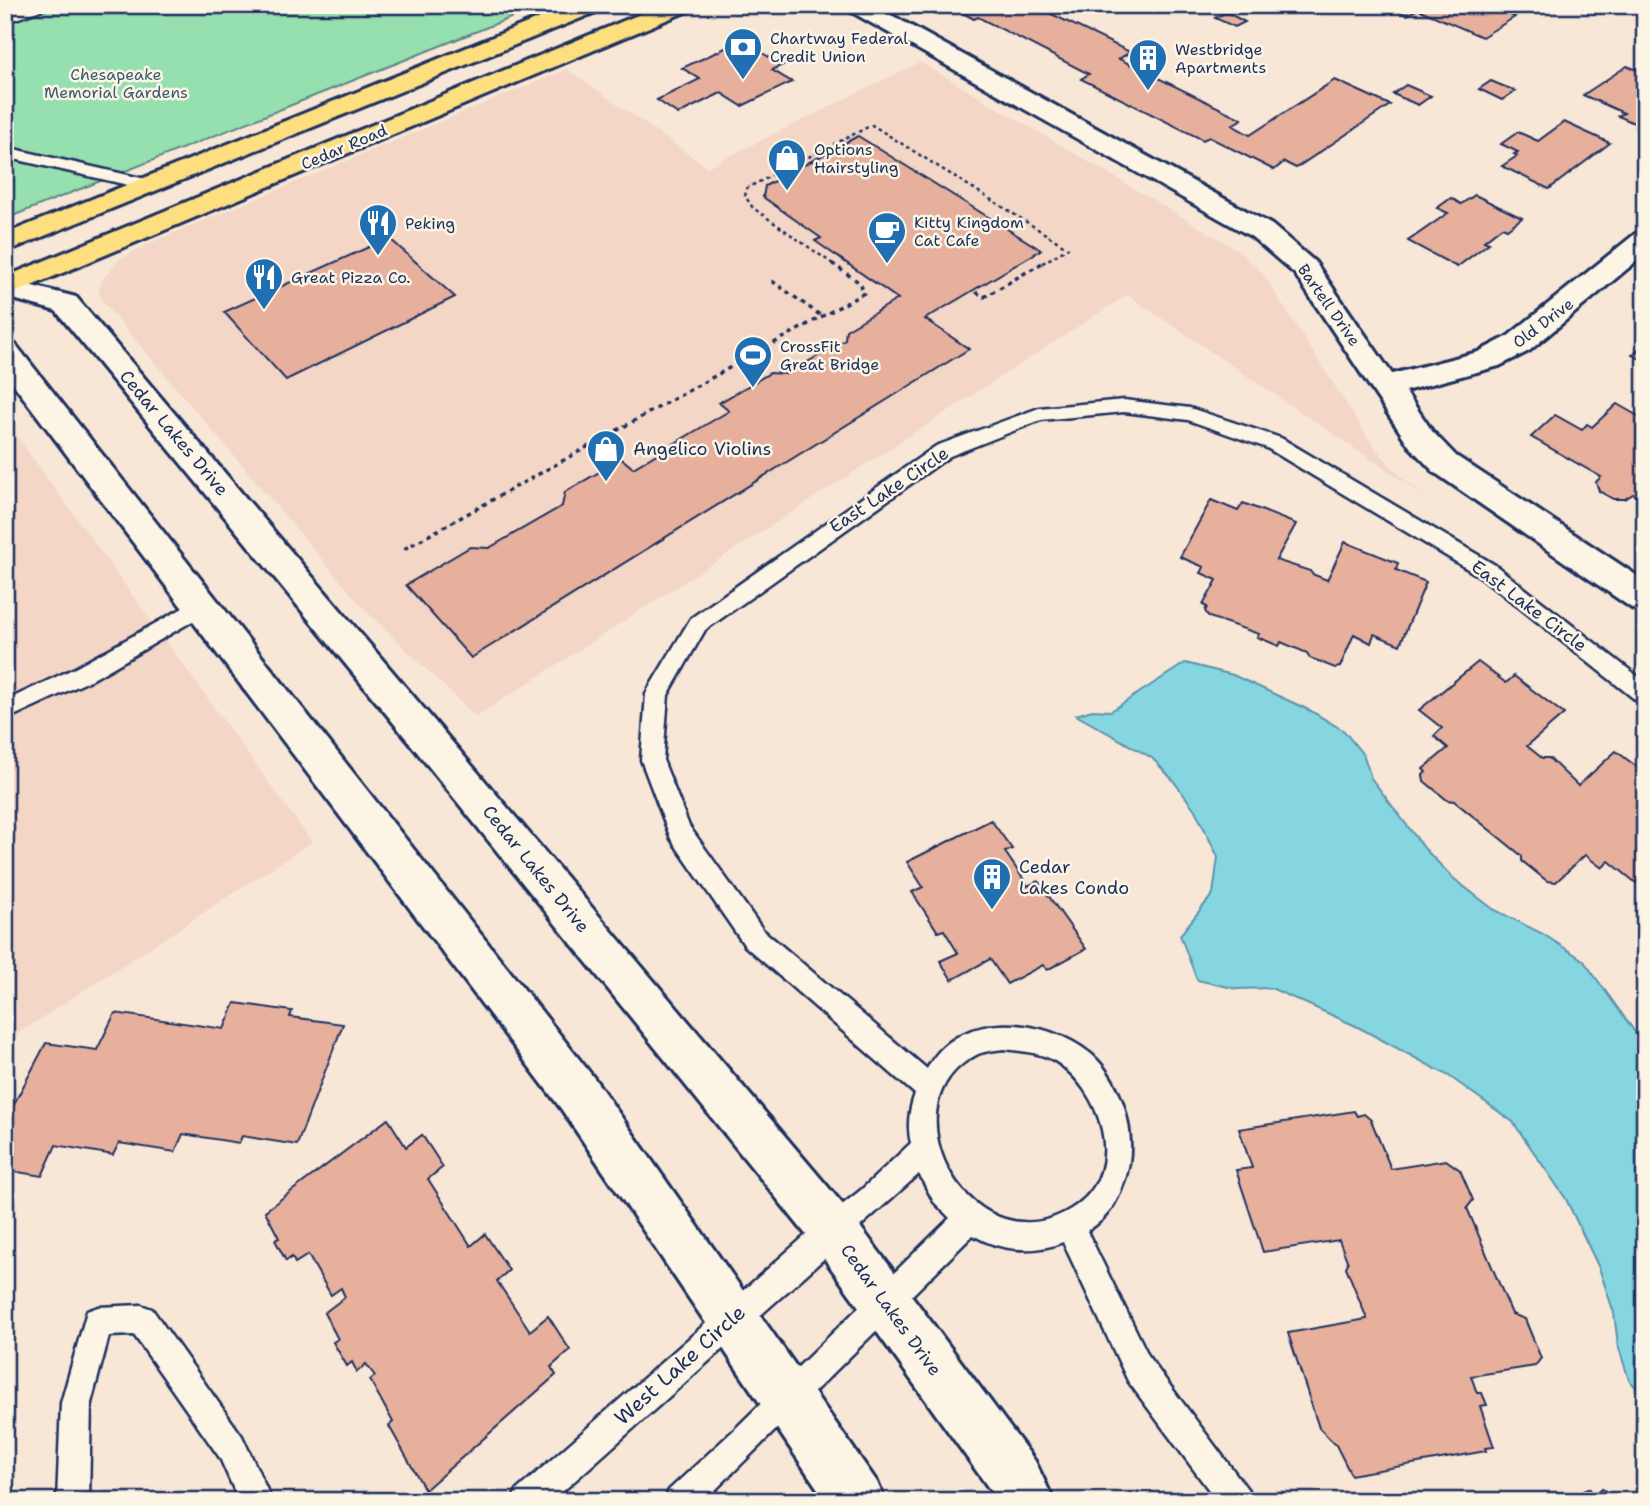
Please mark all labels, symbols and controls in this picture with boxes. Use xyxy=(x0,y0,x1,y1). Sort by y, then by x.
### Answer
bank icon: Chartway Federal Credit Union xyxy=(722,26,764,81)
place label: Chartway Federal Credit Union xyxy=(770,28,908,67)
building icon: Westbridge Apartments xyxy=(1127,37,1169,92)
place label: Westbridge Apartments xyxy=(1175,39,1266,78)
park label: Chesapeake Memorial Gardens xyxy=(44,64,188,103)
street label: Cedar Road xyxy=(298,119,390,175)
shop icon: Options Hairstyling xyxy=(766,137,808,192)
place label: Options Hairstyling xyxy=(814,139,899,178)
restaurant icon: Peking xyxy=(357,202,399,257)
cafe icon: Kitty Kingdom Cat Cafe xyxy=(866,210,908,265)
place label: Kitty Kingdom Cat Cafe xyxy=(914,212,1024,251)
place label: Peking xyxy=(405,213,455,234)
restaurant icon: Great Pizza Co. xyxy=(243,256,285,311)
street label: Bartell Drive xyxy=(1293,260,1365,350)
place label: Great Pizza Co. xyxy=(291,267,410,288)
street label: Old Drive xyxy=(1508,293,1578,353)
sports icon: CrossFit Great Bridge xyxy=(732,334,774,389)
place label: CrossFit Great Bridge xyxy=(780,336,879,375)
street label: Cedar Lakes Drive xyxy=(114,365,234,501)
shop icon: Angelico Violins xyxy=(585,428,627,483)
place label: Angelico Violins xyxy=(633,437,771,461)
street label: East Lake Circle xyxy=(825,441,953,539)
street label: East Lake Circle xyxy=(1466,555,1592,657)
street label: Cedar Lakes Drive xyxy=(477,800,595,938)
place label: Cedar Lakes Condo xyxy=(1019,855,1129,900)
building icon: Cedar Lakes Condo xyxy=(971,856,1013,911)
street label: Cedar Lakes Drive xyxy=(835,1239,947,1381)
street label: West Lake Circle xyxy=(608,1299,752,1431)

